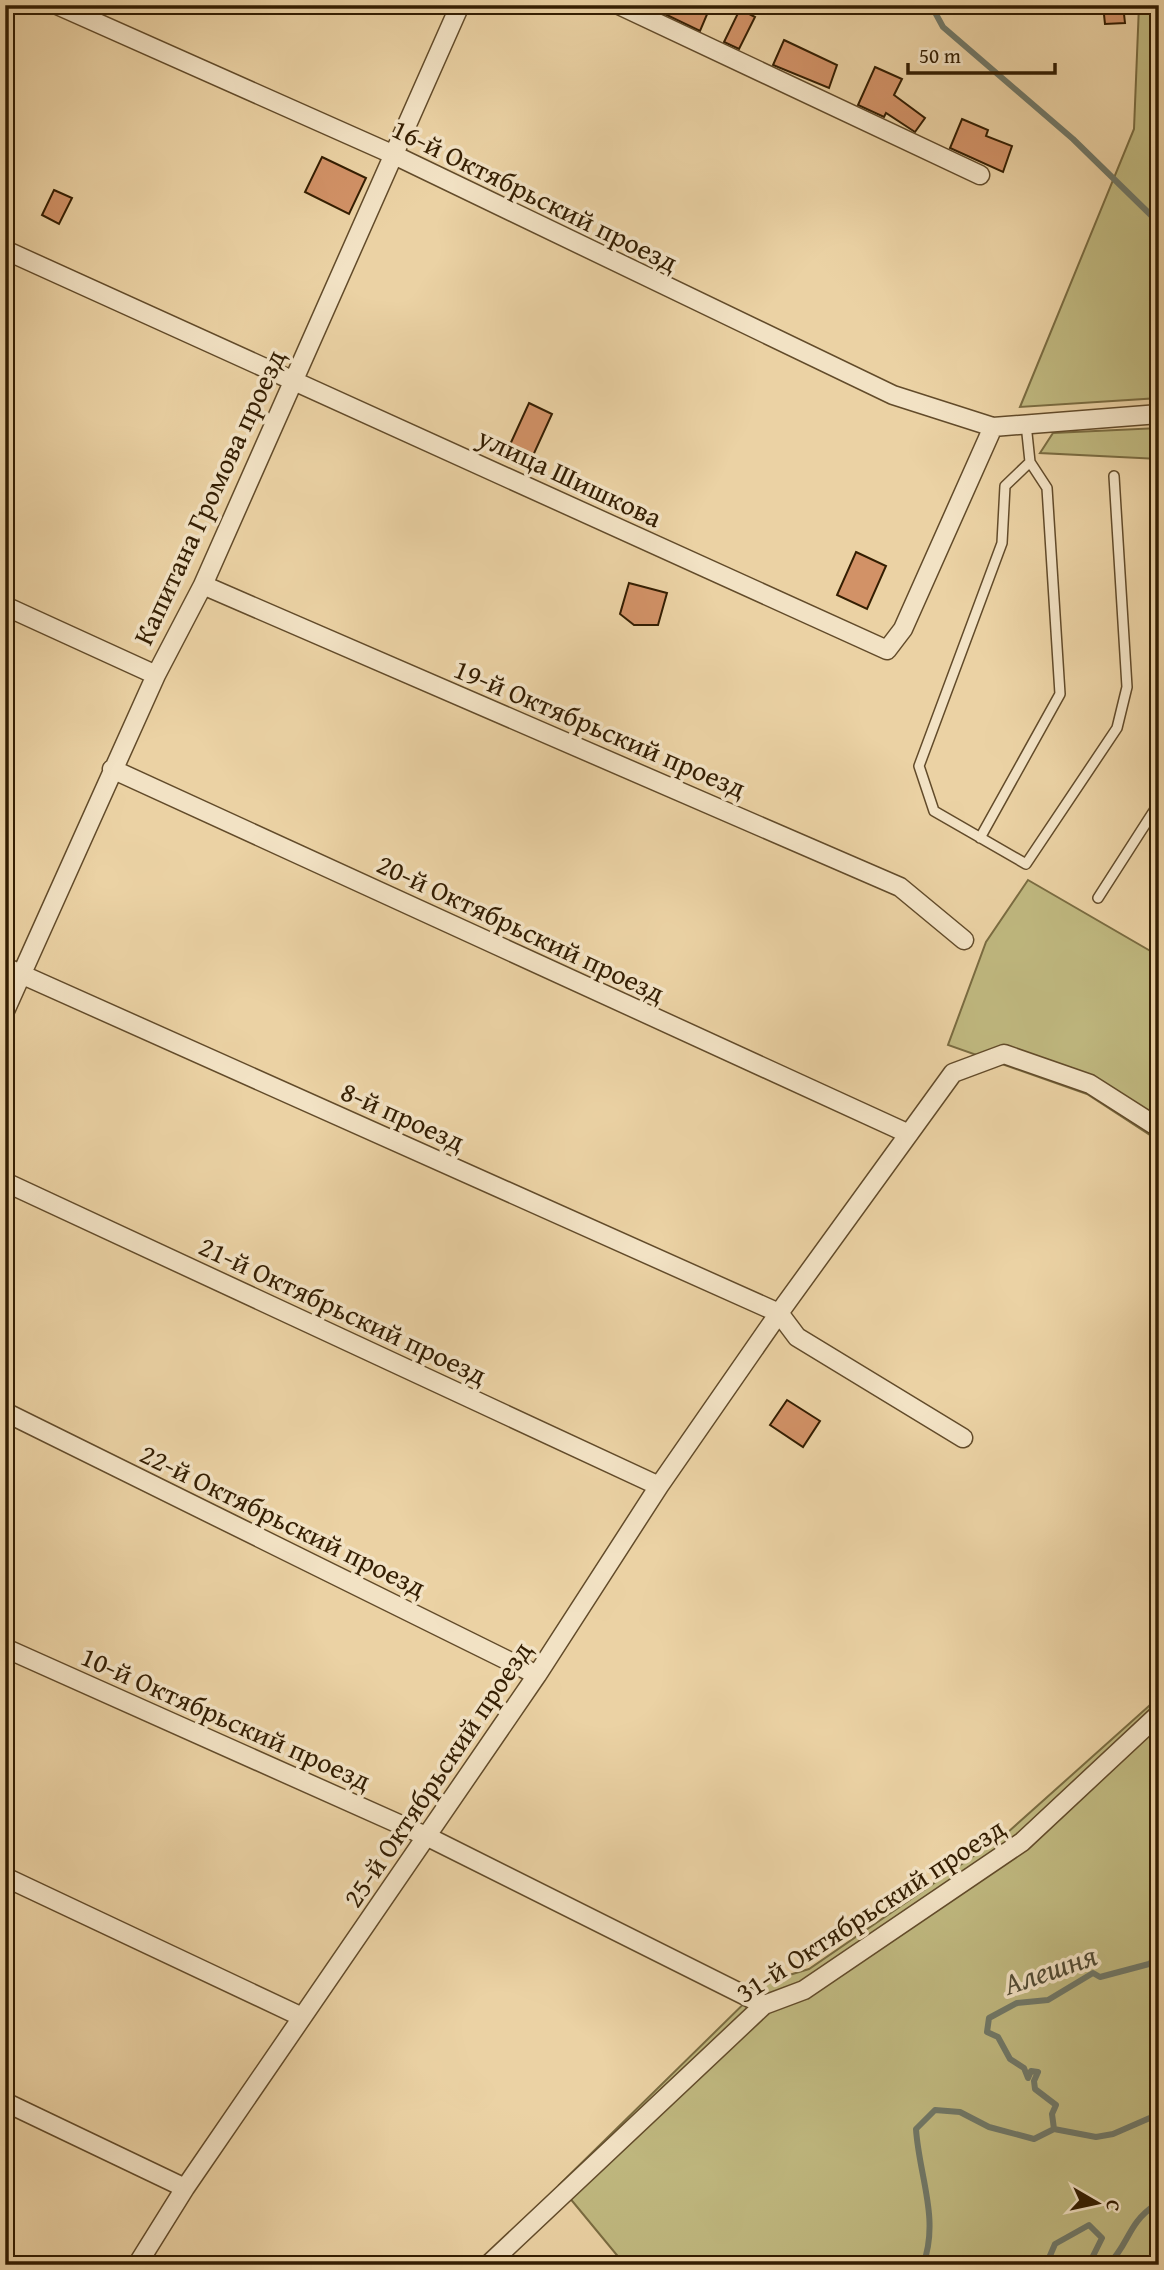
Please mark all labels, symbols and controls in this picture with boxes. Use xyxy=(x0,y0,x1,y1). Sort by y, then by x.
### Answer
scale bar xyxy=(908,32,1056,76)
text: 50 m xyxy=(919,40,961,71)
street label: 16-й Октябрьский проезд xyxy=(385,107,685,282)
street label: Капитана Громова проезд xyxy=(122,342,295,651)
street label: улица Шишкова xyxy=(470,416,670,537)
street label: 19-й Октябрьский проезд xyxy=(448,647,753,808)
street label: 20-й Октябрьский проезд xyxy=(370,843,672,1012)
street label: 8-й проезд xyxy=(335,1070,472,1161)
street label: 21-й Октябрьский проезд xyxy=(192,1225,494,1394)
street label: 22-й Октябрьский проезд xyxy=(133,1432,433,1607)
street label: 25-й Октябрьский проезд xyxy=(332,1632,541,1915)
street label: 10-й Октябрьский проезд xyxy=(75,1635,378,1800)
street label: 31-й Октябрьский проезд xyxy=(727,1807,1012,2012)
water label: Алешня xyxy=(996,1932,1103,2006)
north arrow xyxy=(1062,2168,1132,2238)
text: С xyxy=(1099,2198,1128,2213)

